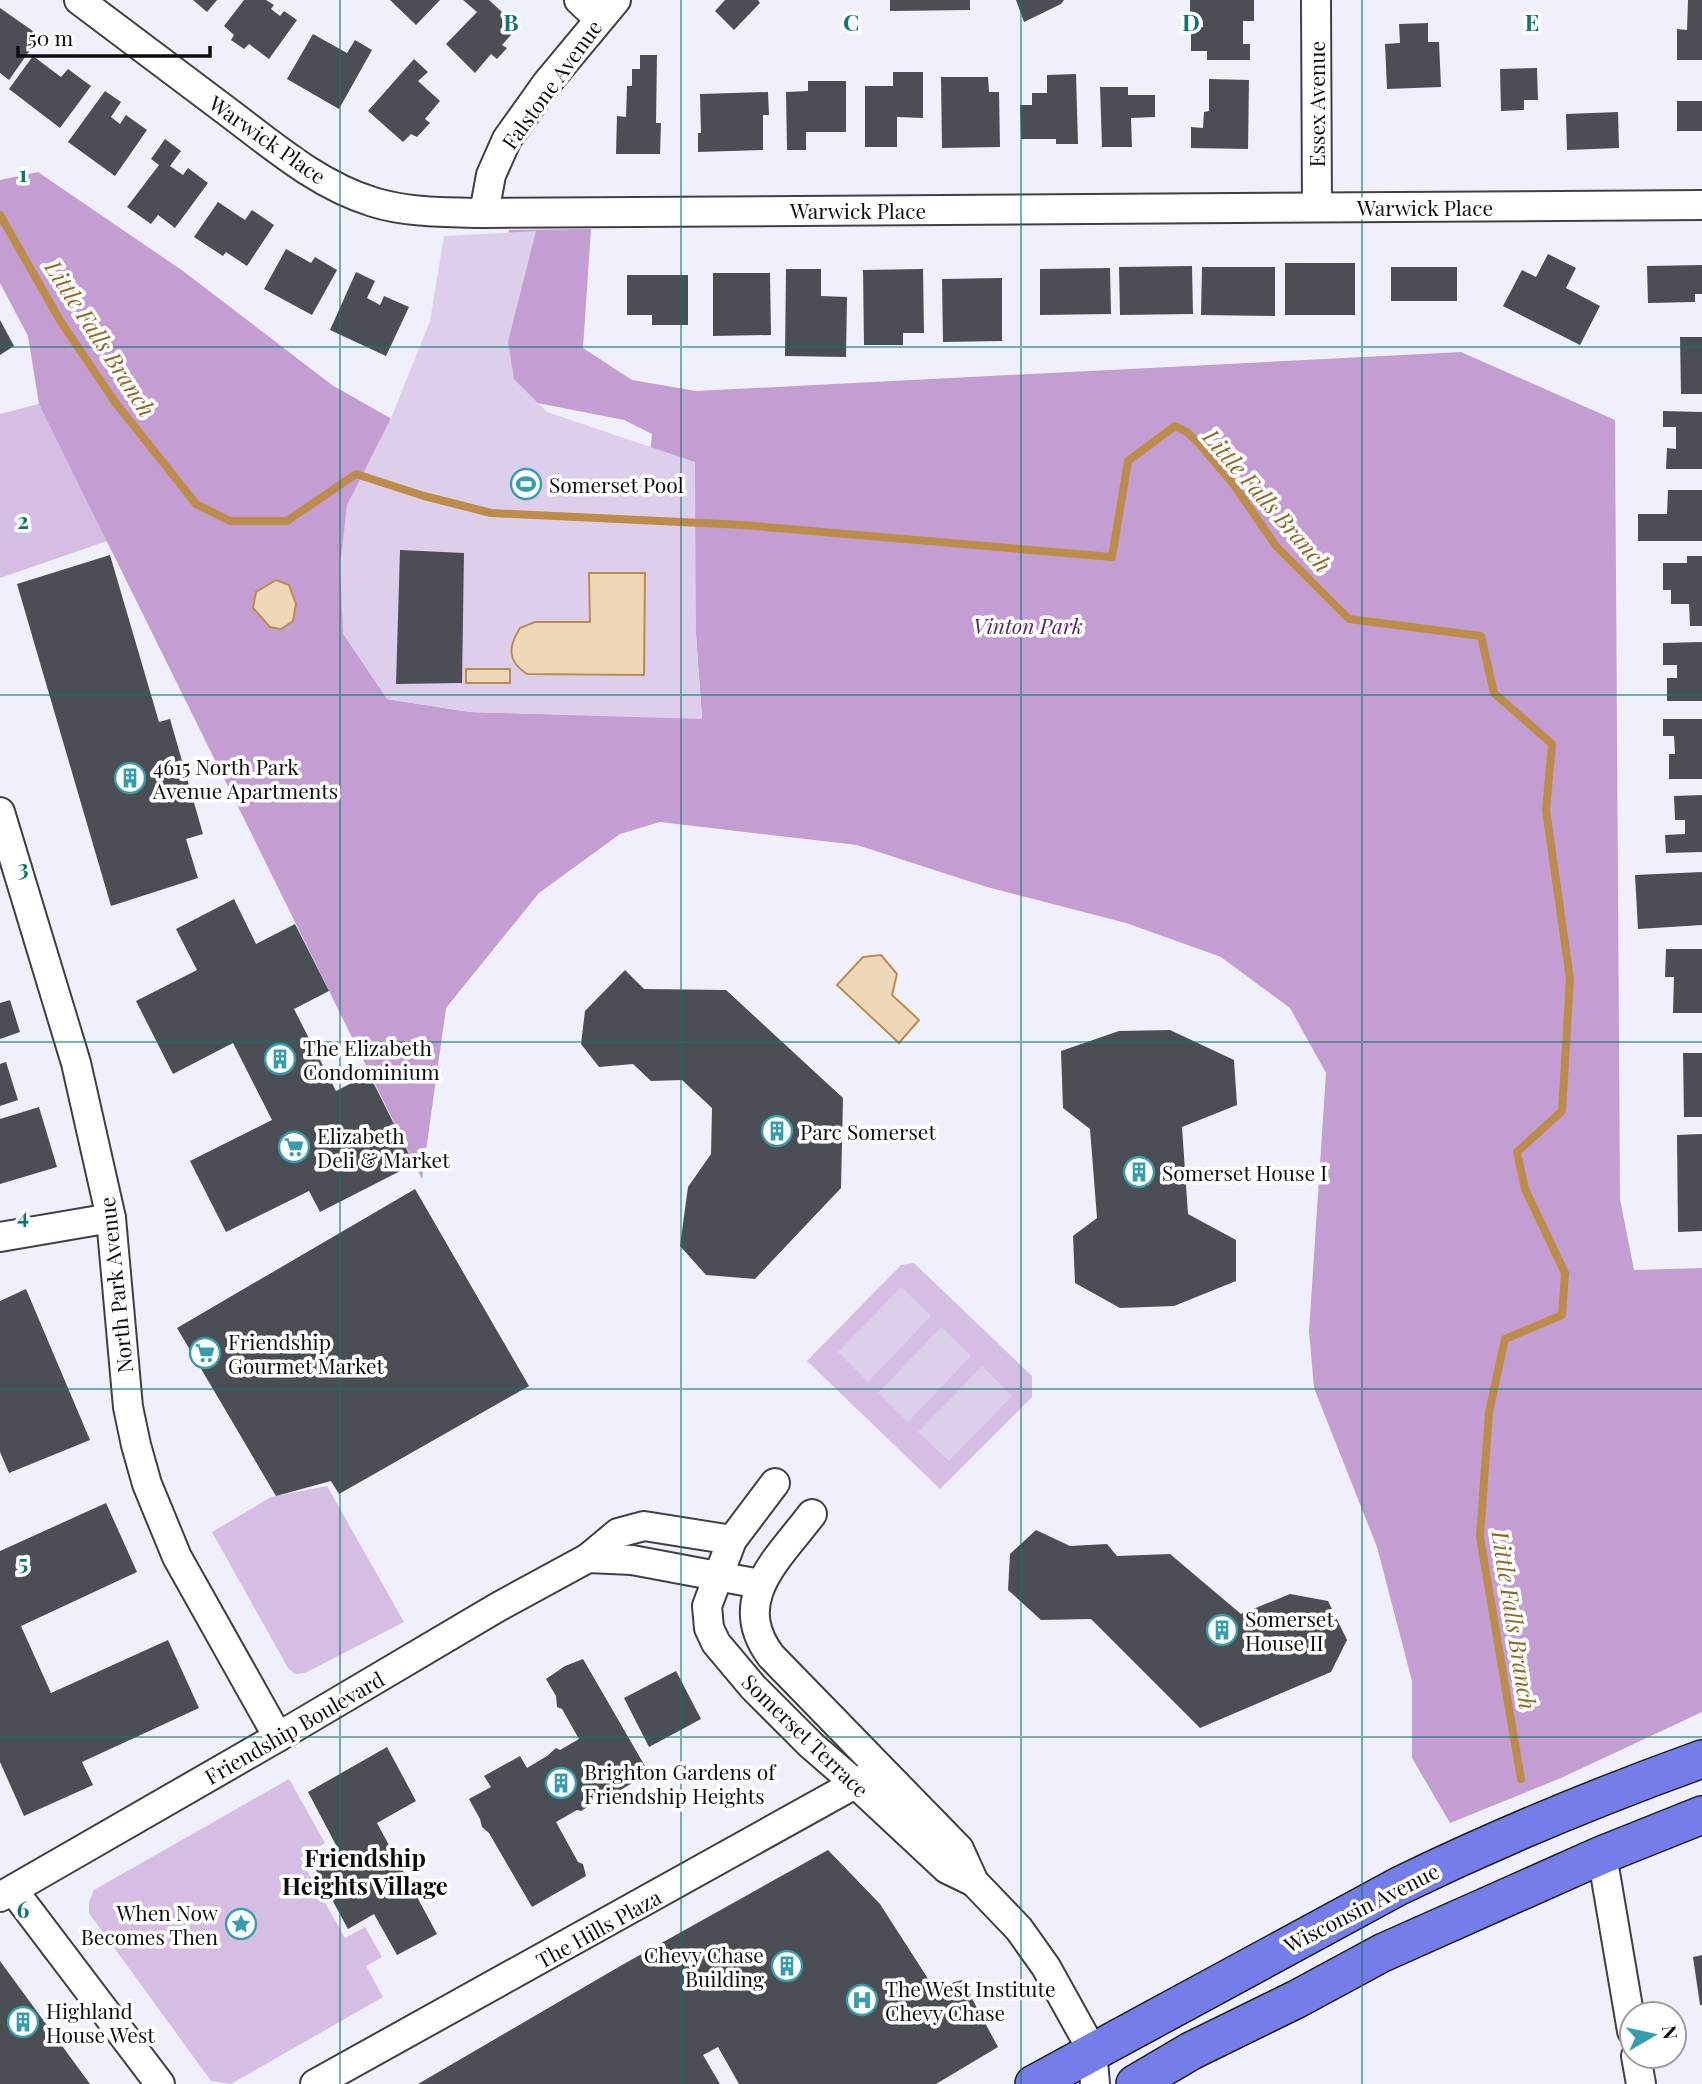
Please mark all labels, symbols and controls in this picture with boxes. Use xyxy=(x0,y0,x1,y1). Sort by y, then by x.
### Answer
text: B xyxy=(503,6,519,37)
text: C xyxy=(843,6,859,37)
text: D xyxy=(1182,6,1200,37)
text: E xyxy=(1525,6,1539,37)
scale bar xyxy=(18,14,210,58)
street label: Falstone Avenue xyxy=(495,14,607,154)
text: 50 m xyxy=(28,23,74,51)
street label: Essex Avenue xyxy=(1302,41,1330,167)
street label: Warwick Place xyxy=(203,88,332,190)
text: 1 xyxy=(19,157,28,188)
street label: Warwick Place xyxy=(1356,193,1493,221)
street label: Warwick Place xyxy=(789,196,926,224)
water label: Little Falls Branch xyxy=(38,253,163,422)
water label: Little Falls Branch xyxy=(1196,421,1339,578)
sports icon: Somerset Pool xyxy=(509,467,543,501)
place label: Somerset Pool xyxy=(549,470,684,498)
text: 2 xyxy=(17,504,29,535)
park label: Vinton Park xyxy=(973,611,1083,639)
place label: 4615 North Park Avenue Apartments xyxy=(152,752,338,804)
building icon: 4615 North Park Avenue Apartments xyxy=(113,761,147,795)
text: 3 xyxy=(17,851,29,882)
place label: The Elizabeth Condominium xyxy=(303,1033,440,1085)
building icon: The Elizabeth Condominium xyxy=(263,1042,297,1076)
building icon: Parc Somerset xyxy=(760,1114,794,1148)
place label: Parc Somerset xyxy=(800,1117,936,1145)
place label: Elizabeth Deli & Market xyxy=(317,1121,450,1173)
supermarket icon: Elizabeth Deli & Market xyxy=(277,1130,311,1164)
building icon: Somerset House I xyxy=(1122,1155,1156,1189)
place label: Somerset House I xyxy=(1162,1158,1327,1186)
street label: North Park Avenue xyxy=(92,1196,138,1374)
text: 4 xyxy=(17,1199,29,1230)
place label: Friendship Gourmet Market xyxy=(228,1327,385,1379)
supermarket icon: Friendship Gourmet Market xyxy=(188,1336,222,1370)
water label: Little Falls Branch xyxy=(1485,1527,1544,1712)
text: 5 xyxy=(18,1546,28,1577)
place label: Somerset House II xyxy=(1245,1604,1334,1656)
building icon: Somerset House II xyxy=(1205,1613,1239,1647)
street label: Friendship Boulevard xyxy=(199,1664,389,1790)
street label: Somerset Terrace xyxy=(737,1667,875,1803)
place label: Brighton Gardens of Friendship Heights xyxy=(584,1757,777,1809)
building icon: Brighton Gardens of Friendship Heights xyxy=(544,1766,578,1800)
district label: Friendship Heights Village xyxy=(282,1841,448,1901)
street label: Wisconsin Avenue xyxy=(1278,1856,1443,1959)
street label: The Hills Plaza xyxy=(531,1882,666,1974)
text: 6 xyxy=(17,1893,30,1924)
place label: When Now Becomes Then xyxy=(81,1898,219,1950)
place icon: When Now Becomes Then xyxy=(224,1907,258,1941)
place label: Chevy Chase Building xyxy=(644,1940,764,1992)
building icon: Chevy Chase Building xyxy=(770,1949,804,1983)
place label: The West Institute Chevy Chase xyxy=(885,1974,1056,2026)
hospital icon: The West Institute Chevy Chase xyxy=(845,1983,879,2017)
place label: Highland House West xyxy=(46,1996,155,2048)
north arrow xyxy=(1618,2000,1688,2070)
building icon: Highland House West xyxy=(6,2005,40,2039)
text: N xyxy=(1657,2023,1685,2041)

